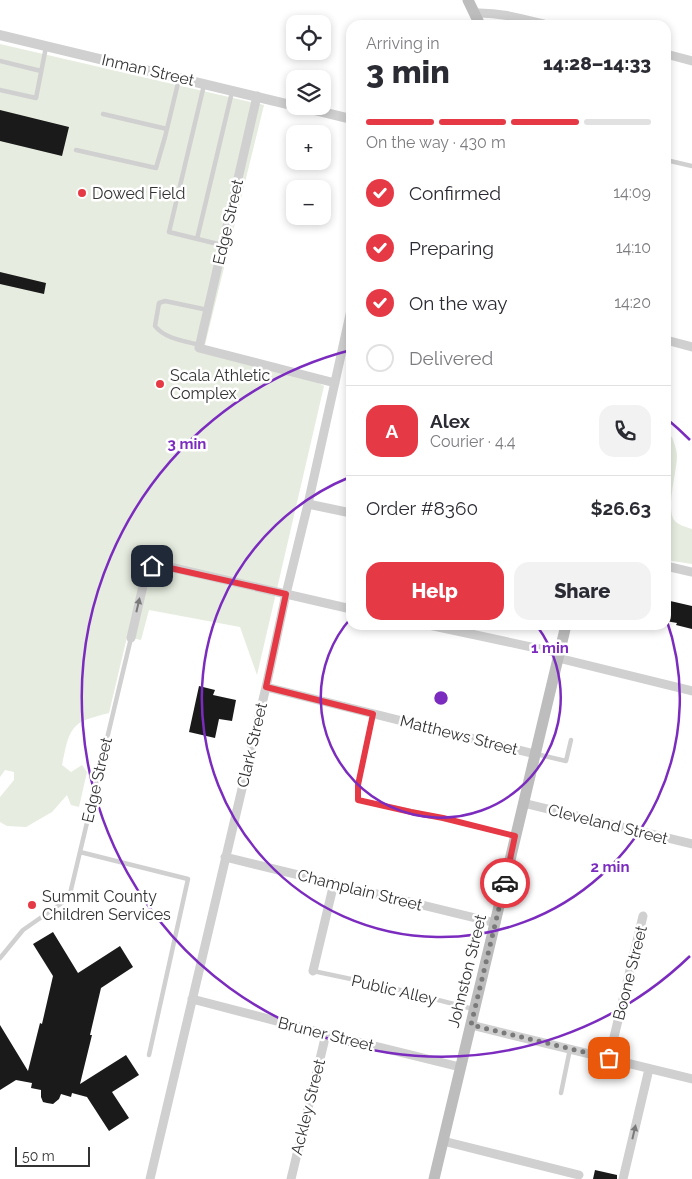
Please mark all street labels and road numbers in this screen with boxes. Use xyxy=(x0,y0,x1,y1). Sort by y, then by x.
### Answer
street label: Inman Street xyxy=(100,50,197,90)
street label: Edge Street xyxy=(209,177,247,267)
street label: Clark Street xyxy=(233,700,271,789)
street label: Matthews Street xyxy=(398,711,521,759)
street label: Edge Street xyxy=(78,735,116,825)
street label: Cleveland Street xyxy=(546,800,671,848)
street label: Champlain Street xyxy=(296,865,425,915)
street label: Johnston Street xyxy=(444,912,490,1030)
street label: Boone Street xyxy=(609,923,651,1022)
street label: Public Alley xyxy=(350,971,439,1009)
street label: Bruner Street xyxy=(276,1013,377,1055)
street label: Ackley Street xyxy=(287,1057,329,1157)

